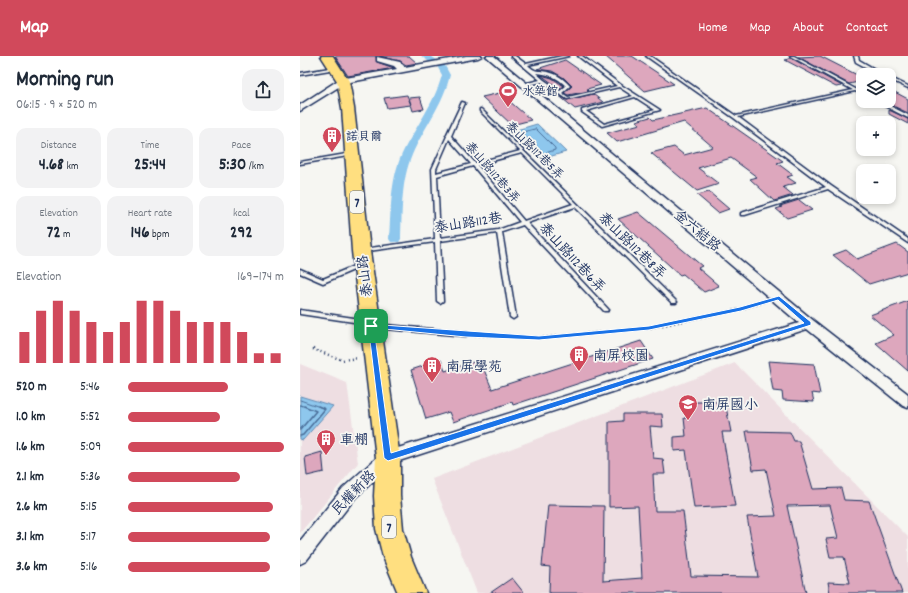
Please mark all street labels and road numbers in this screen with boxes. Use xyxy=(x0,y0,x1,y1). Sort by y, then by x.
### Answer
street label: 泰山路112巷5弄 xyxy=(501,118,567,184)
street label: 泰山路112巷3弄 xyxy=(461,139,523,207)
road number: 7 xyxy=(350,191,364,213)
street label: 金六結路 xyxy=(669,206,725,257)
street label: 泰山路112巷 xyxy=(433,209,505,239)
street label: 泰山路112巷8弄 xyxy=(593,209,670,284)
street label: 泰山路112巷6弄 xyxy=(534,219,609,298)
street label: 泰山路 xyxy=(354,254,378,298)
street label: 民權新路 xyxy=(328,466,381,520)
road number: 7 xyxy=(382,516,396,538)

